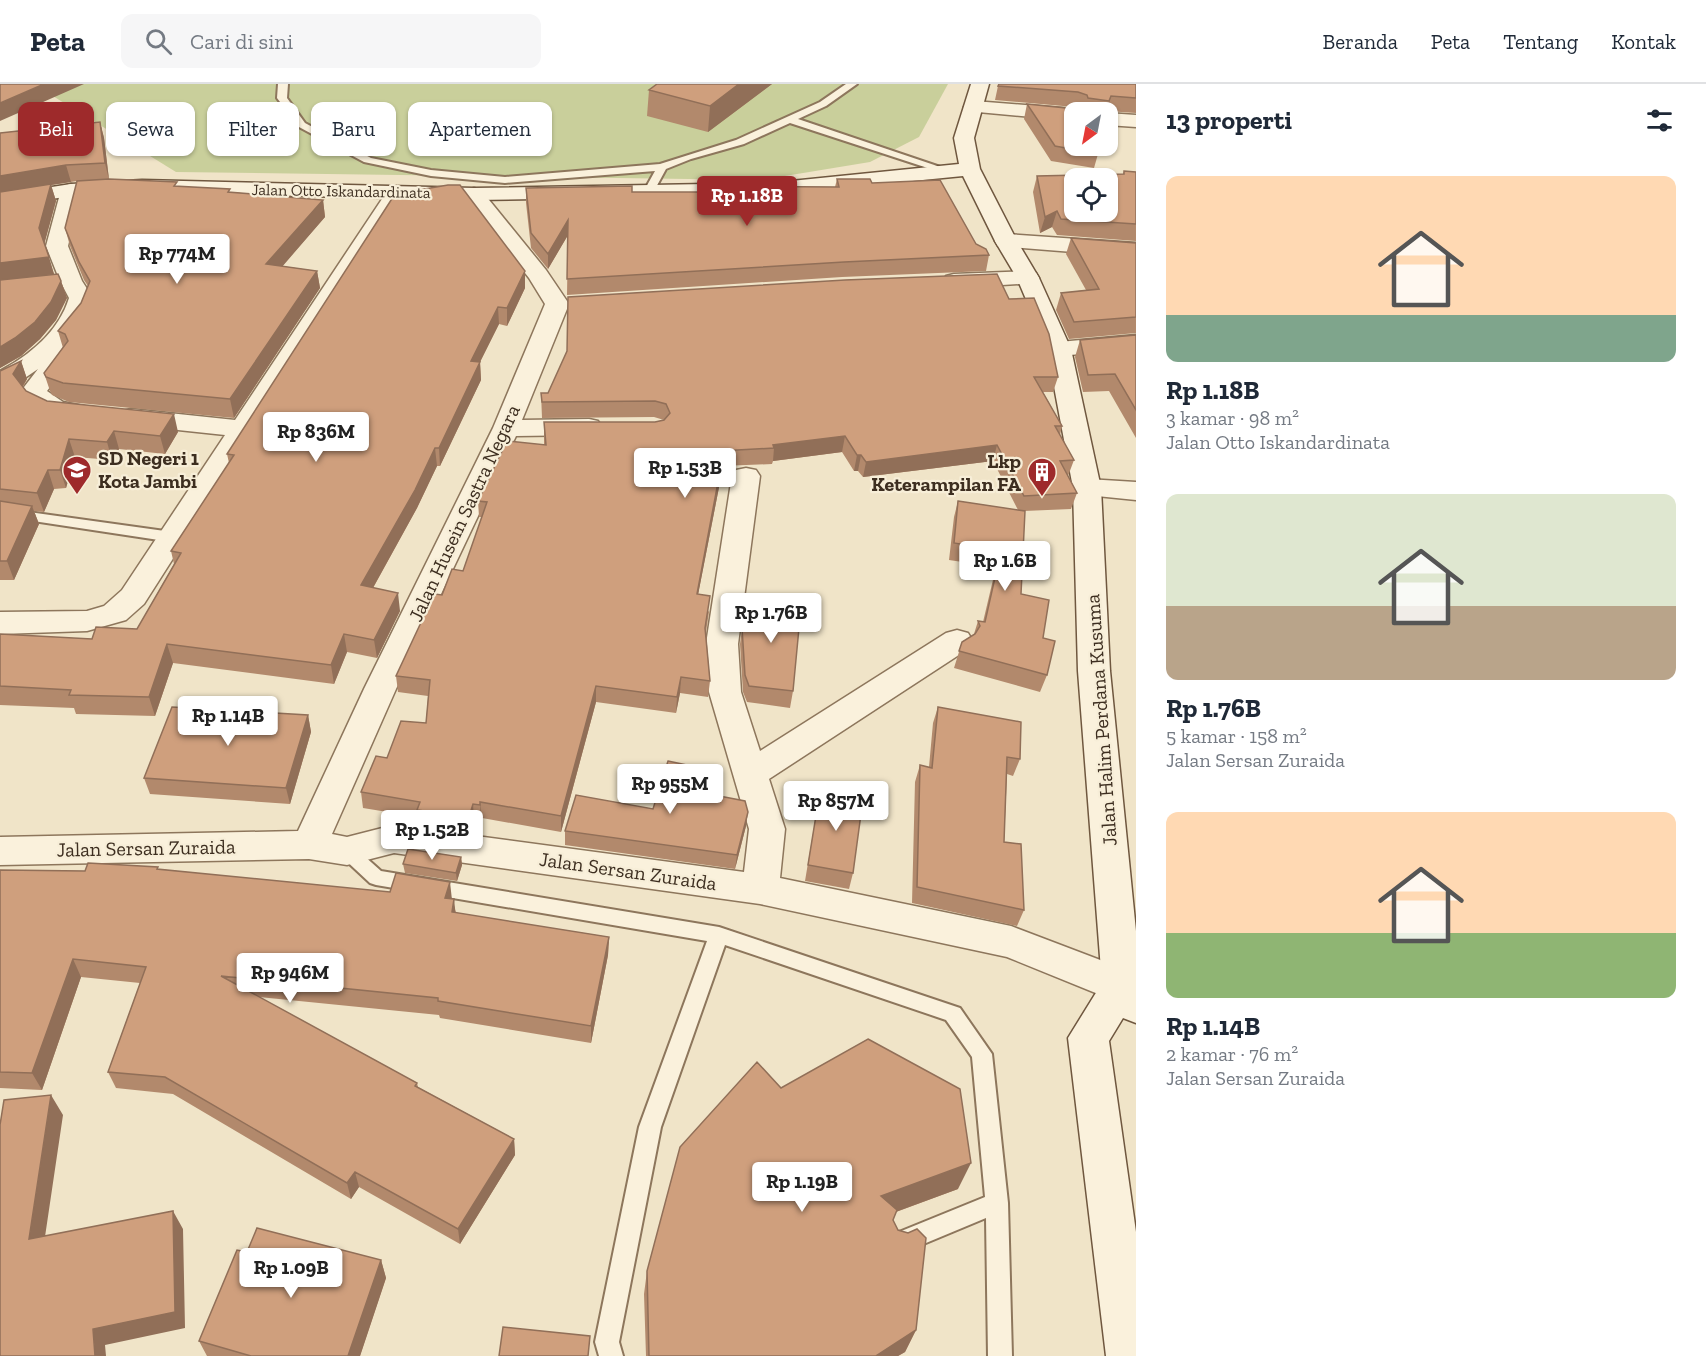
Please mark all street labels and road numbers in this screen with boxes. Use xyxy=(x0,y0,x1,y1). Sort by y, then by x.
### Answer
street label: Jalan Otto Iskandardinata xyxy=(251,180,431,202)
street label: Jalan Husein Sastra Negara xyxy=(403,400,525,625)
street label: Jalan Halim Perdana Kusuma xyxy=(1080,593,1122,847)
street label: Jalan Sersan Zuraida xyxy=(56,834,236,862)
street label: Jalan Sersan Zuraida xyxy=(538,847,719,895)

